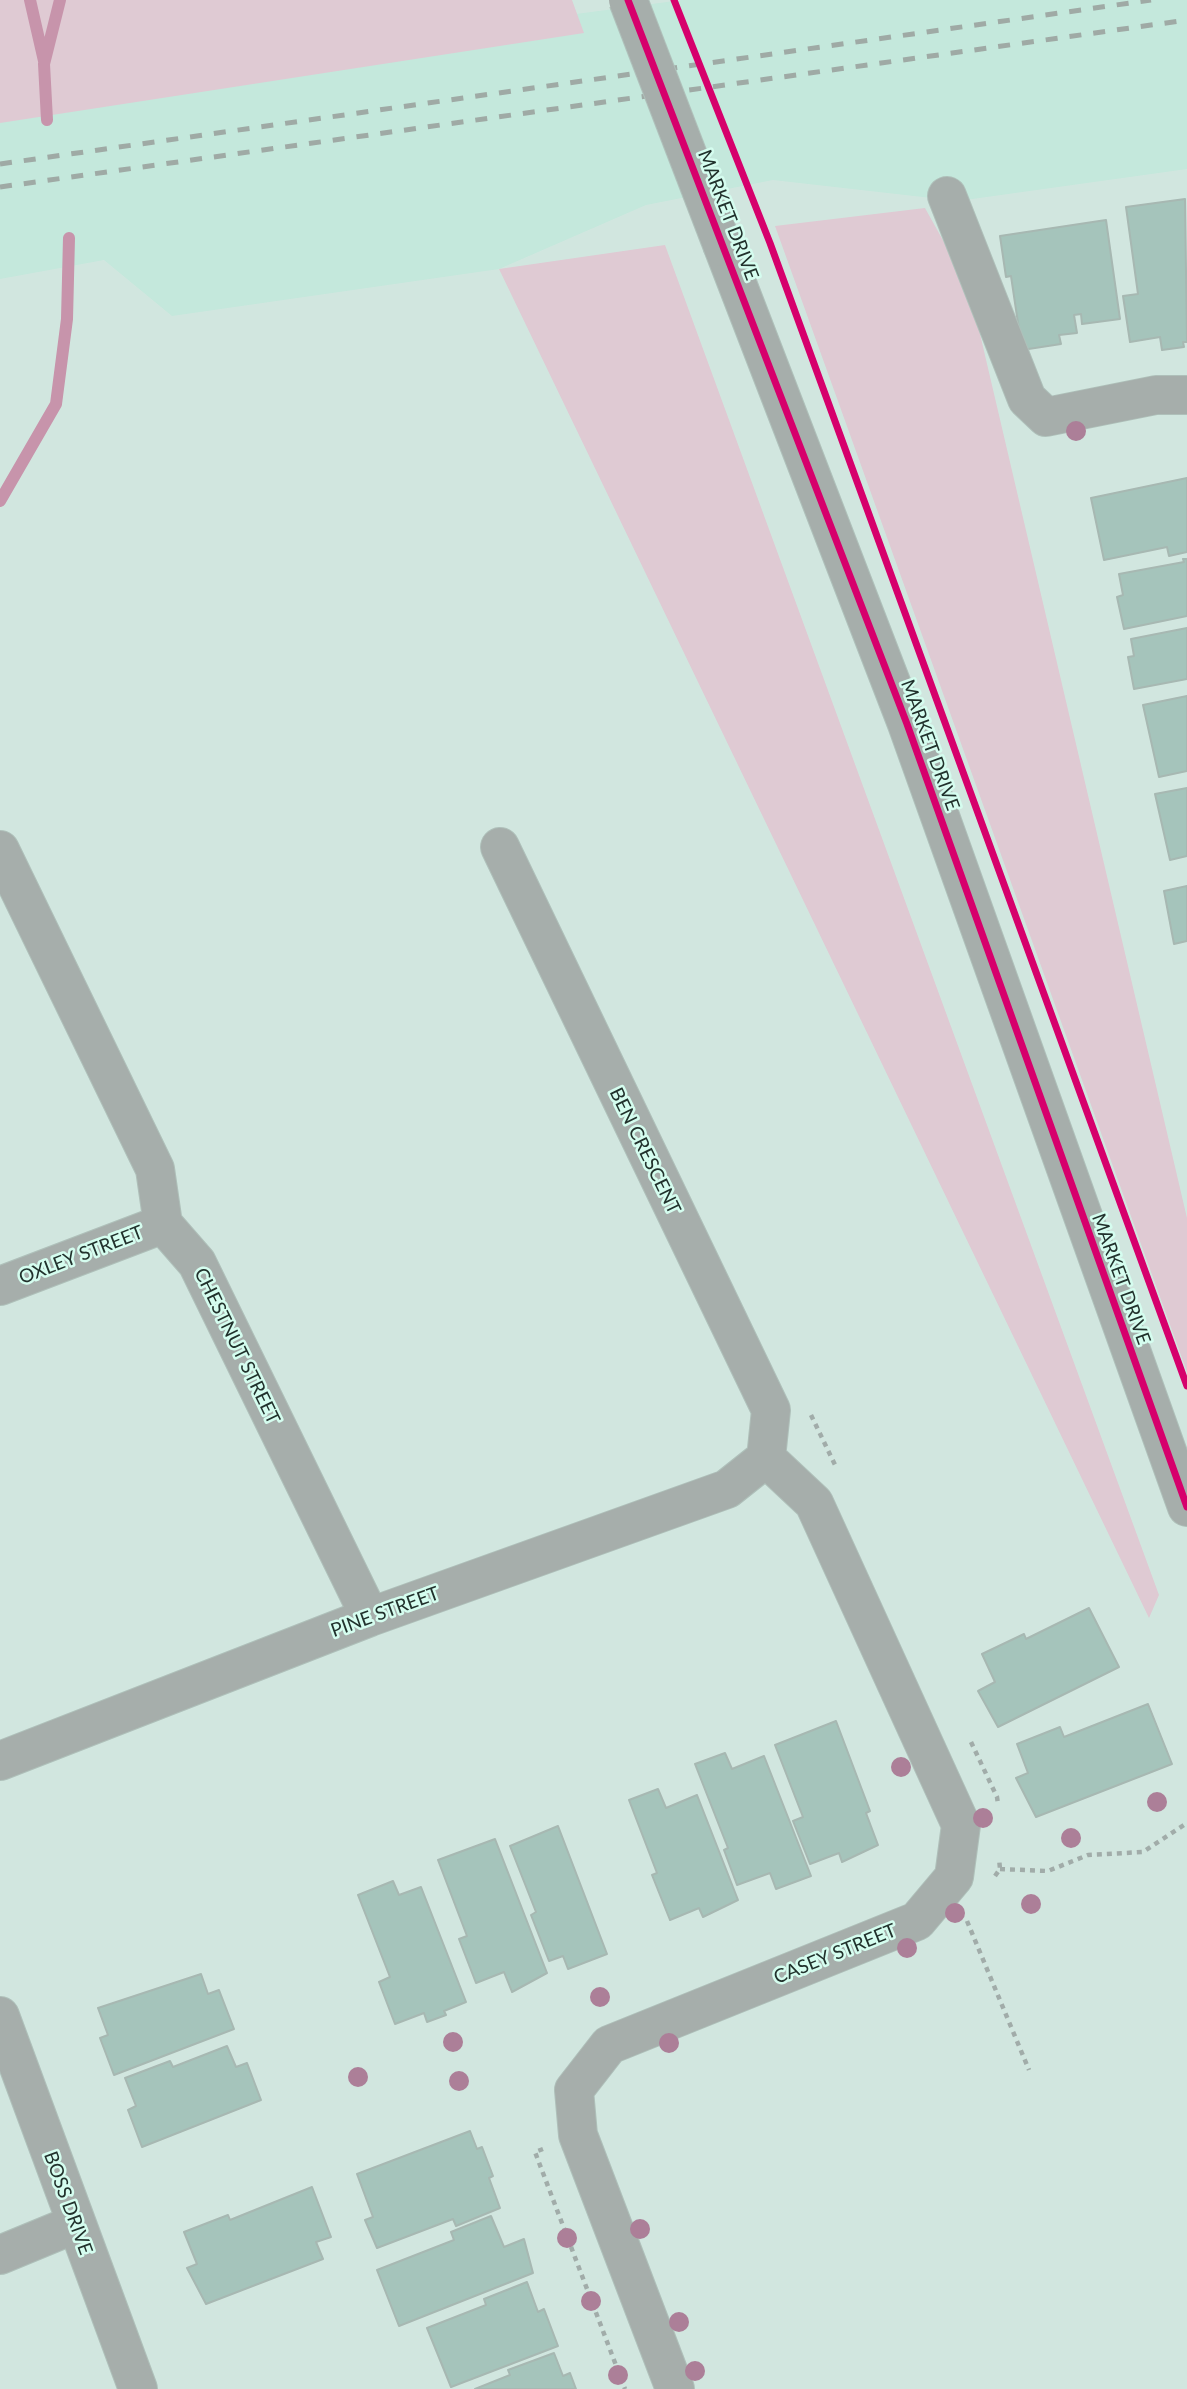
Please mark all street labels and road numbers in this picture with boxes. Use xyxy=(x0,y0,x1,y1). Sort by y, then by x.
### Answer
street label: MARKET DRIVE xyxy=(693,147,763,283)
street label: MARKET DRIVE xyxy=(896,676,964,814)
street label: BEN CRESCENT xyxy=(605,1084,685,1218)
street label: MARKET DRIVE xyxy=(1087,1210,1155,1348)
street label: OXLEY STREET xyxy=(16,1221,146,1289)
street label: CHESTNUT STREET xyxy=(189,1264,285,1428)
street label: PINE STREET xyxy=(328,1582,442,1642)
street label: CASEY STREET xyxy=(770,1919,900,1989)
street label: BOSS DRIVE xyxy=(39,2148,97,2258)

